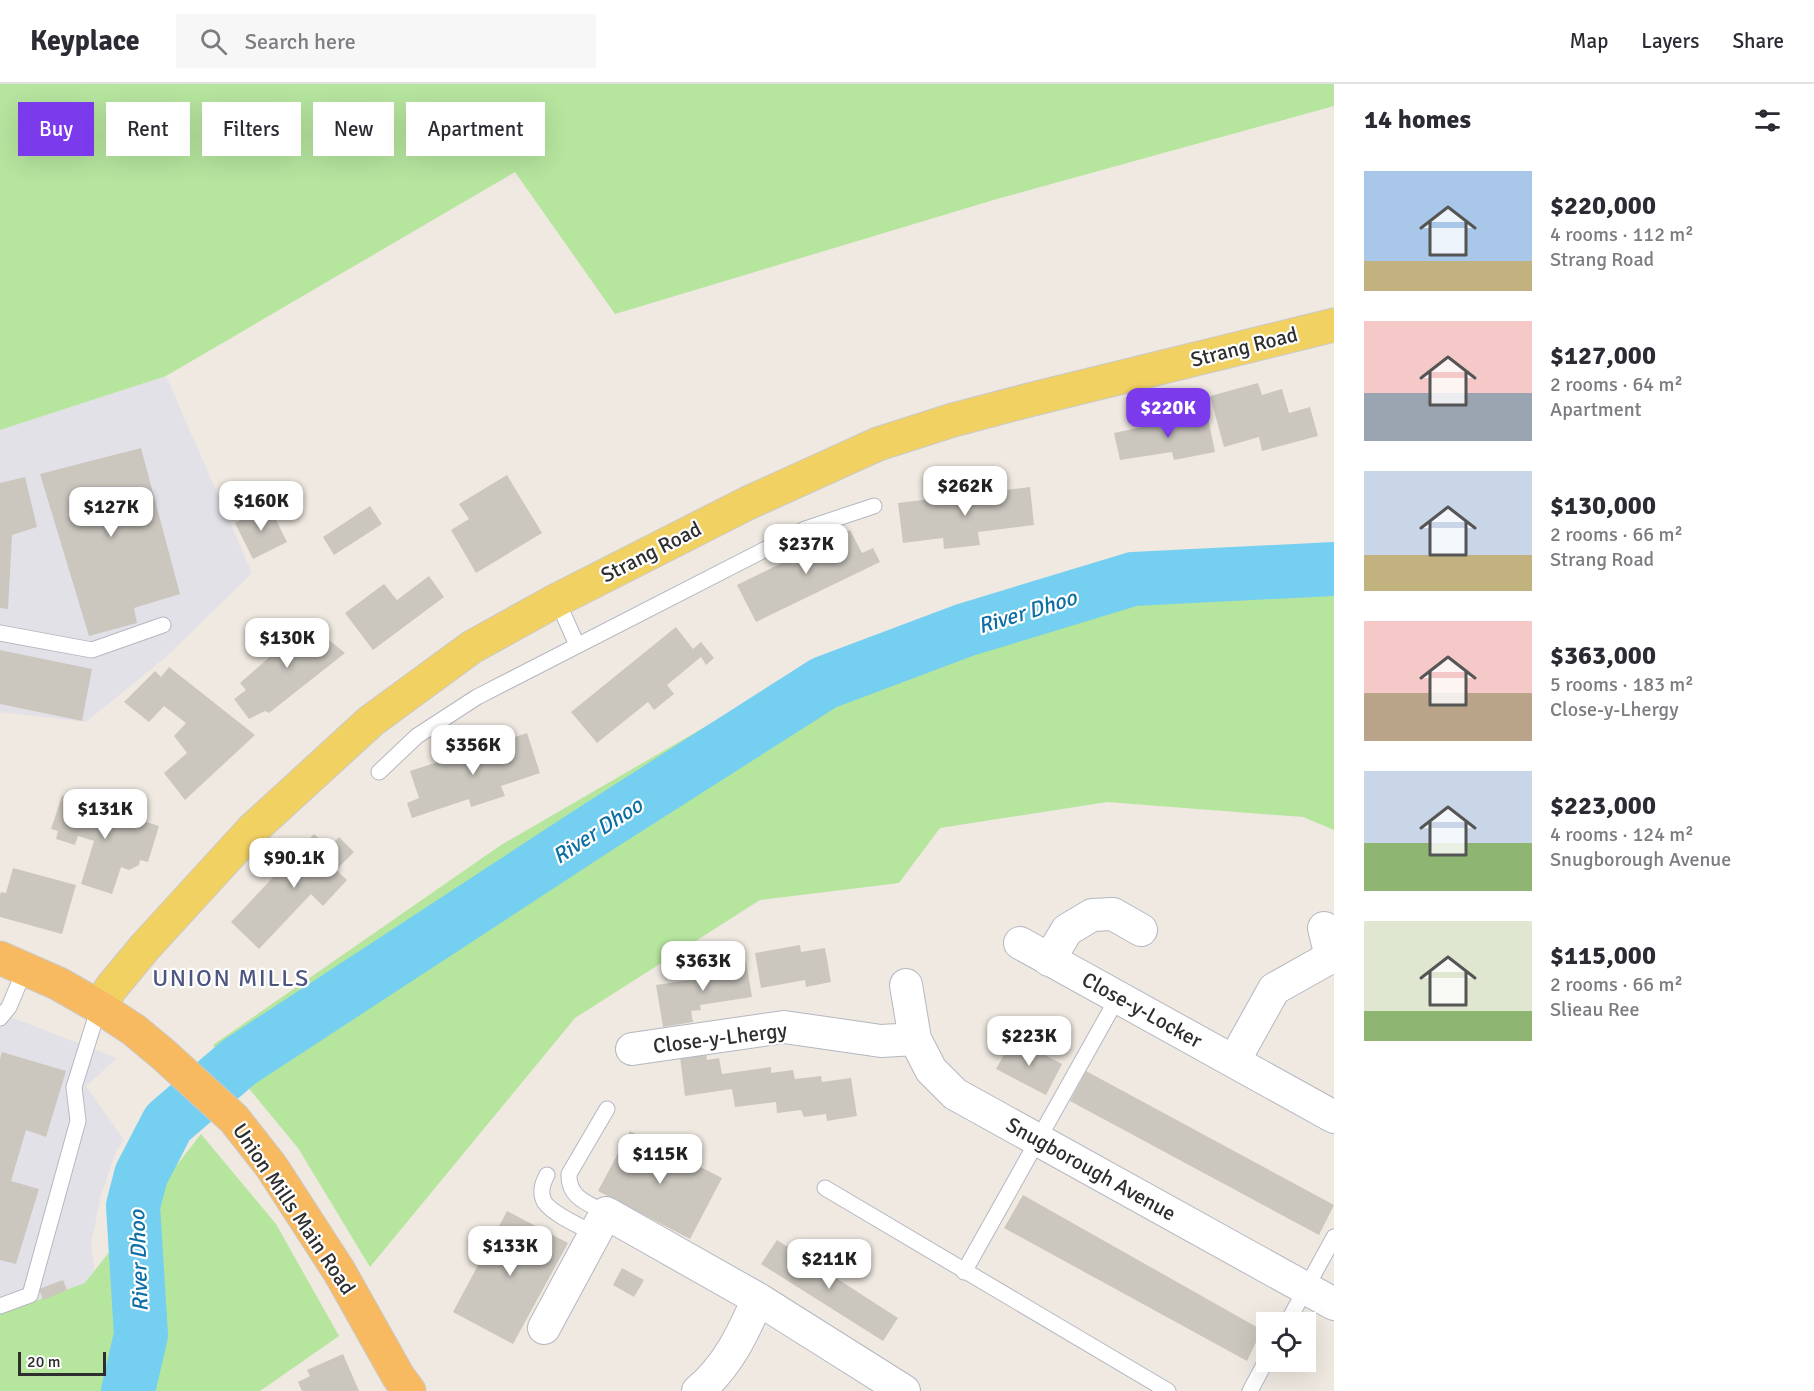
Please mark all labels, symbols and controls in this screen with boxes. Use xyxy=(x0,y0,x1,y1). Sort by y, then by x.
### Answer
search box xyxy=(176,14,596,68)
text: Keyplace xyxy=(30,24,140,58)
icon: search xyxy=(197,25,230,58)
text: Search here xyxy=(245,28,356,55)
text: Map xyxy=(1570,28,1608,54)
text: Layers xyxy=(1641,28,1699,54)
text: Share xyxy=(1732,28,1784,54)
chip: Buy xyxy=(18,102,94,156)
chip: Rent xyxy=(106,102,190,156)
chip: Filters xyxy=(202,102,301,156)
chip: New xyxy=(313,102,394,156)
chip: Apartment xyxy=(406,102,545,156)
text: 14 homes xyxy=(1364,104,1471,136)
icon: filters xyxy=(1751,104,1784,137)
text: $220,000 xyxy=(1550,190,1656,222)
icon: home xyxy=(1412,195,1484,267)
text: 4 rooms · 112 m² xyxy=(1550,222,1694,247)
text: Strang Road xyxy=(1550,247,1654,272)
street label: Strang Road xyxy=(1188,321,1300,373)
text: $127,000 xyxy=(1550,340,1656,372)
icon: home xyxy=(1412,345,1484,417)
text: 2 rooms · 64 m² xyxy=(1550,372,1683,397)
pin: $220K xyxy=(1126,388,1210,439)
text: $220K xyxy=(1140,395,1196,420)
text: Apartment xyxy=(1550,397,1642,422)
pin: $262K xyxy=(923,466,1007,517)
text: $262K xyxy=(937,473,993,498)
pin: $160K xyxy=(219,481,303,532)
pin: $127K xyxy=(69,487,153,538)
text: $160K xyxy=(233,488,289,513)
text: $130,000 xyxy=(1550,490,1656,522)
text: $127K xyxy=(83,494,139,519)
icon: home xyxy=(1412,495,1484,567)
street label: Strang Road xyxy=(596,516,706,588)
text: 2 rooms · 66 m² xyxy=(1550,522,1683,547)
pin: $237K xyxy=(764,524,848,575)
text: $237K xyxy=(778,531,834,556)
text: Strang Road xyxy=(1550,547,1654,572)
water label: River Dhoo xyxy=(975,583,1081,639)
pin: $130K xyxy=(245,618,329,669)
text: $130K xyxy=(259,625,315,650)
text: $363,000 xyxy=(1550,640,1656,672)
icon: home xyxy=(1412,645,1484,717)
text: 5 rooms · 183 m² xyxy=(1550,672,1694,697)
text: Close-y-Lhergy xyxy=(1550,697,1678,722)
pin: $356K xyxy=(431,725,515,776)
text: $356K xyxy=(445,732,501,757)
pin: $131K xyxy=(63,789,147,840)
text: $223,000 xyxy=(1550,790,1656,822)
water label: River Dhoo xyxy=(547,791,649,869)
icon: home xyxy=(1412,795,1484,867)
text: $131K xyxy=(77,796,133,821)
text: 4 rooms · 124 m² xyxy=(1550,822,1694,847)
pin: $90.1K xyxy=(245,838,343,889)
text: $90.1K xyxy=(263,845,325,870)
text: Snugborough Avenue xyxy=(1550,847,1731,872)
text: $115,000 xyxy=(1550,940,1656,972)
pin: $363K xyxy=(661,941,745,992)
icon: home xyxy=(1412,945,1484,1017)
text: $363K xyxy=(675,948,731,973)
district label: UNION MILLS xyxy=(152,963,310,993)
street label: Close-y-Locker xyxy=(1077,966,1207,1054)
text: 2 rooms · 66 m² xyxy=(1550,972,1683,997)
text: Slieau Ree xyxy=(1550,997,1640,1022)
pin: $223K xyxy=(987,1016,1071,1067)
street label: Close-y-Lhergy xyxy=(651,1017,789,1059)
text: $223K xyxy=(1001,1023,1057,1048)
street label: Snugborough Avenue xyxy=(1001,1112,1181,1226)
street label: Union Mills Main Road xyxy=(227,1118,361,1300)
pin: $115K xyxy=(618,1134,702,1185)
text: $115K xyxy=(632,1141,688,1166)
water label: River Dhoo xyxy=(123,1208,154,1312)
pin: $133K xyxy=(468,1226,552,1277)
text: $133K xyxy=(482,1233,538,1258)
pin: $211K xyxy=(787,1239,871,1290)
text: $211K xyxy=(801,1246,857,1271)
map controls xyxy=(1256,1312,1316,1372)
button: locate xyxy=(1256,1312,1316,1372)
scale bar xyxy=(18,1349,106,1376)
text: 20 m xyxy=(27,1352,61,1372)

